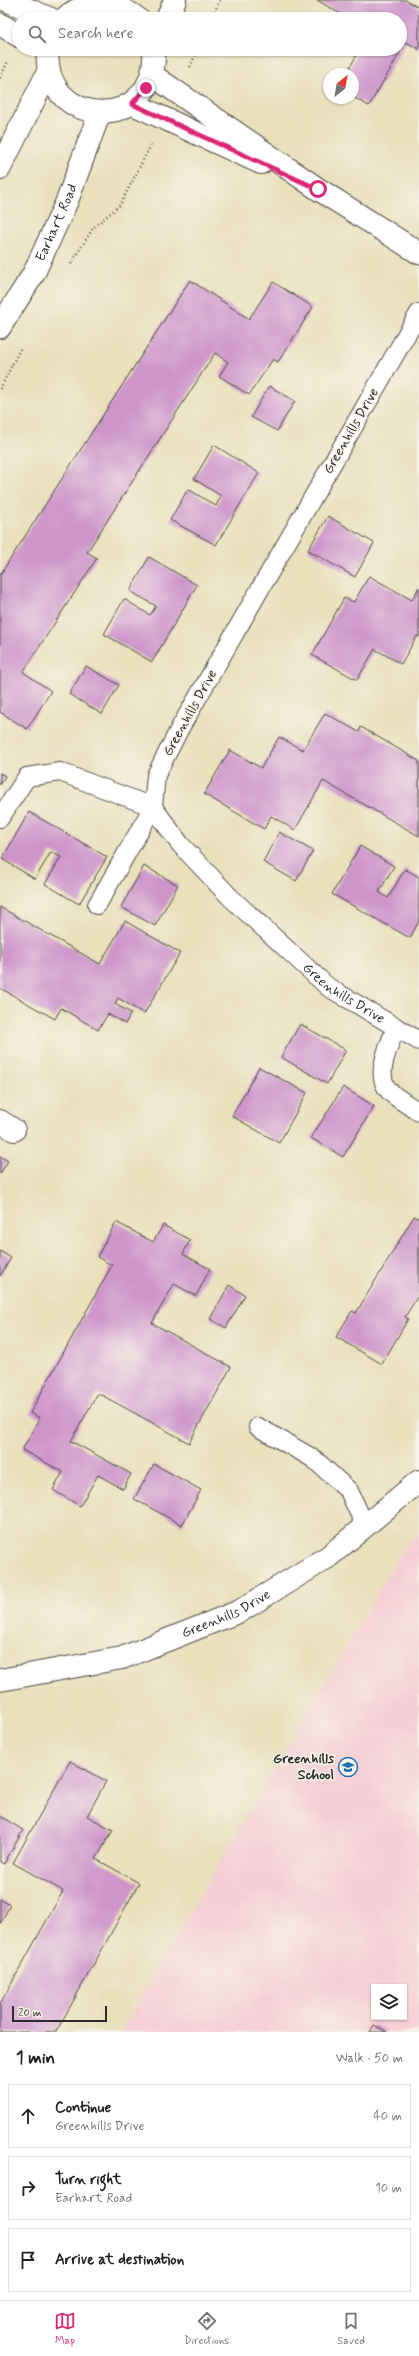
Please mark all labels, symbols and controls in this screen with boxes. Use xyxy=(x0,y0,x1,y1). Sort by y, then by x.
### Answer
search box xyxy=(12,12,407,56)
icon: search xyxy=(26,23,48,45)
text: Search here xyxy=(58,24,134,44)
north arrow xyxy=(323,68,359,104)
route end xyxy=(137,79,155,97)
route start xyxy=(309,180,327,198)
street label: Earhart Road xyxy=(31,181,82,264)
street label: Greenhills Drive xyxy=(319,385,383,477)
street label: Greenhills Drive xyxy=(159,667,221,759)
street label: Greenhills Drive xyxy=(299,959,388,1028)
street label: Greenhills Drive xyxy=(179,1585,274,1642)
place label: Greenhills School xyxy=(273,1750,335,1784)
school or university icon: Greenhills School xyxy=(337,1756,359,1778)
map controls xyxy=(371,1984,407,2020)
button: layers xyxy=(371,1984,407,2020)
scale bar xyxy=(12,2004,107,2023)
text: 20 m xyxy=(18,2006,41,2020)
text: 1 min xyxy=(16,2047,55,2069)
text: Walk · 50 m xyxy=(336,2050,403,2067)
text: Continue xyxy=(55,2098,111,2118)
icon: ahead xyxy=(17,2105,39,2127)
text: 40 m xyxy=(373,2108,402,2125)
text: Greenhills Drive xyxy=(55,2118,144,2135)
text: Turn right xyxy=(55,2170,122,2190)
icon: right xyxy=(17,2177,39,2199)
text: 10 m xyxy=(375,2180,402,2197)
text: Earhart Road xyxy=(55,2190,132,2207)
icon: arrive xyxy=(17,2249,39,2271)
text: Arrive at destination xyxy=(55,2250,184,2270)
tab: Map xyxy=(54,2310,76,2348)
tab: Directions xyxy=(184,2310,229,2348)
tab: Saved xyxy=(337,2310,365,2348)

